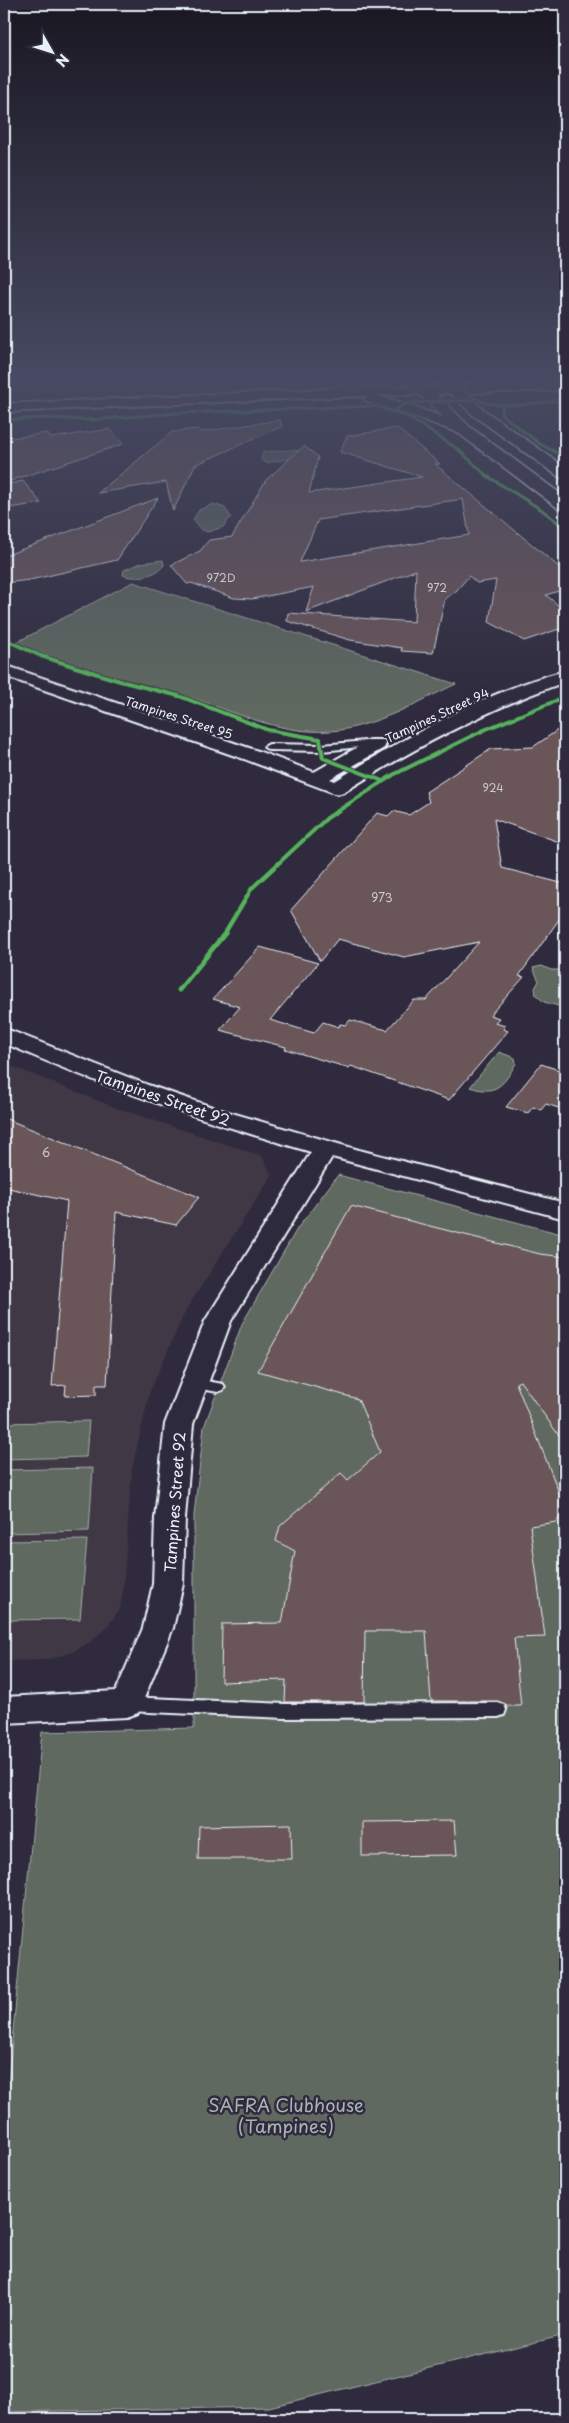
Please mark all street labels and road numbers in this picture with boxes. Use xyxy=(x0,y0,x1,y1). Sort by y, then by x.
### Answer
street label: Tampines Street 94 xyxy=(382,683,492,747)
street label: Tampines Street 95 xyxy=(123,691,235,743)
street label: Tampines Street 92 xyxy=(93,1063,233,1131)
street label: Tampines Street 92 xyxy=(158,1431,190,1573)

